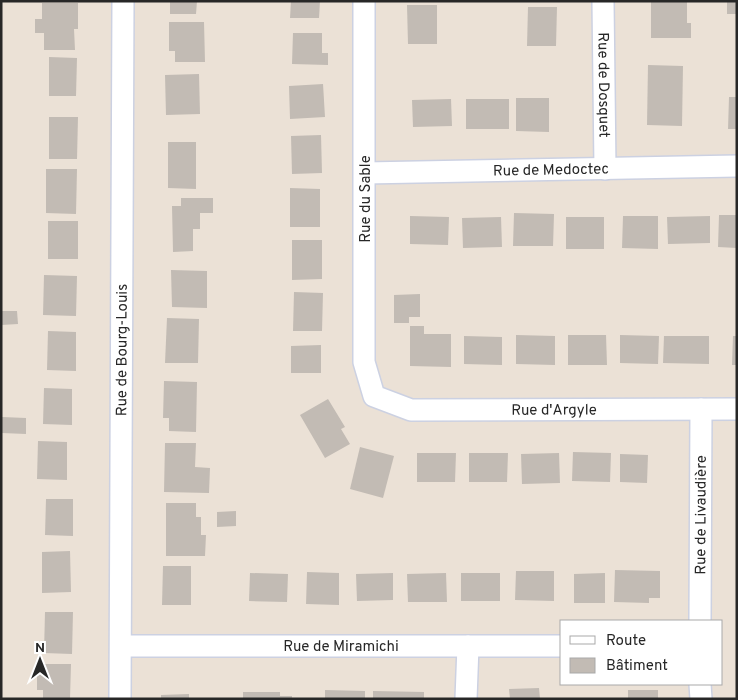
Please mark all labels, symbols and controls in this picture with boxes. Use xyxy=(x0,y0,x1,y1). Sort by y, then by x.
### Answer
street label: Rue de Dosquet xyxy=(592,32,613,138)
street label: Rue du Sable xyxy=(357,155,376,243)
street label: Rue de Medoctec xyxy=(493,160,609,182)
street label: Rue de Bourg-Louis xyxy=(113,284,133,416)
street label: Rue d'Argyle xyxy=(511,401,597,421)
street label: Rue de Livaudière xyxy=(692,455,712,575)
legend xyxy=(560,620,723,685)
text: Route xyxy=(606,632,646,651)
north arrow xyxy=(15,635,65,685)
street label: Rue de Miramichi xyxy=(283,638,399,657)
text: N xyxy=(35,640,45,657)
text: Bâtiment xyxy=(606,657,668,676)

